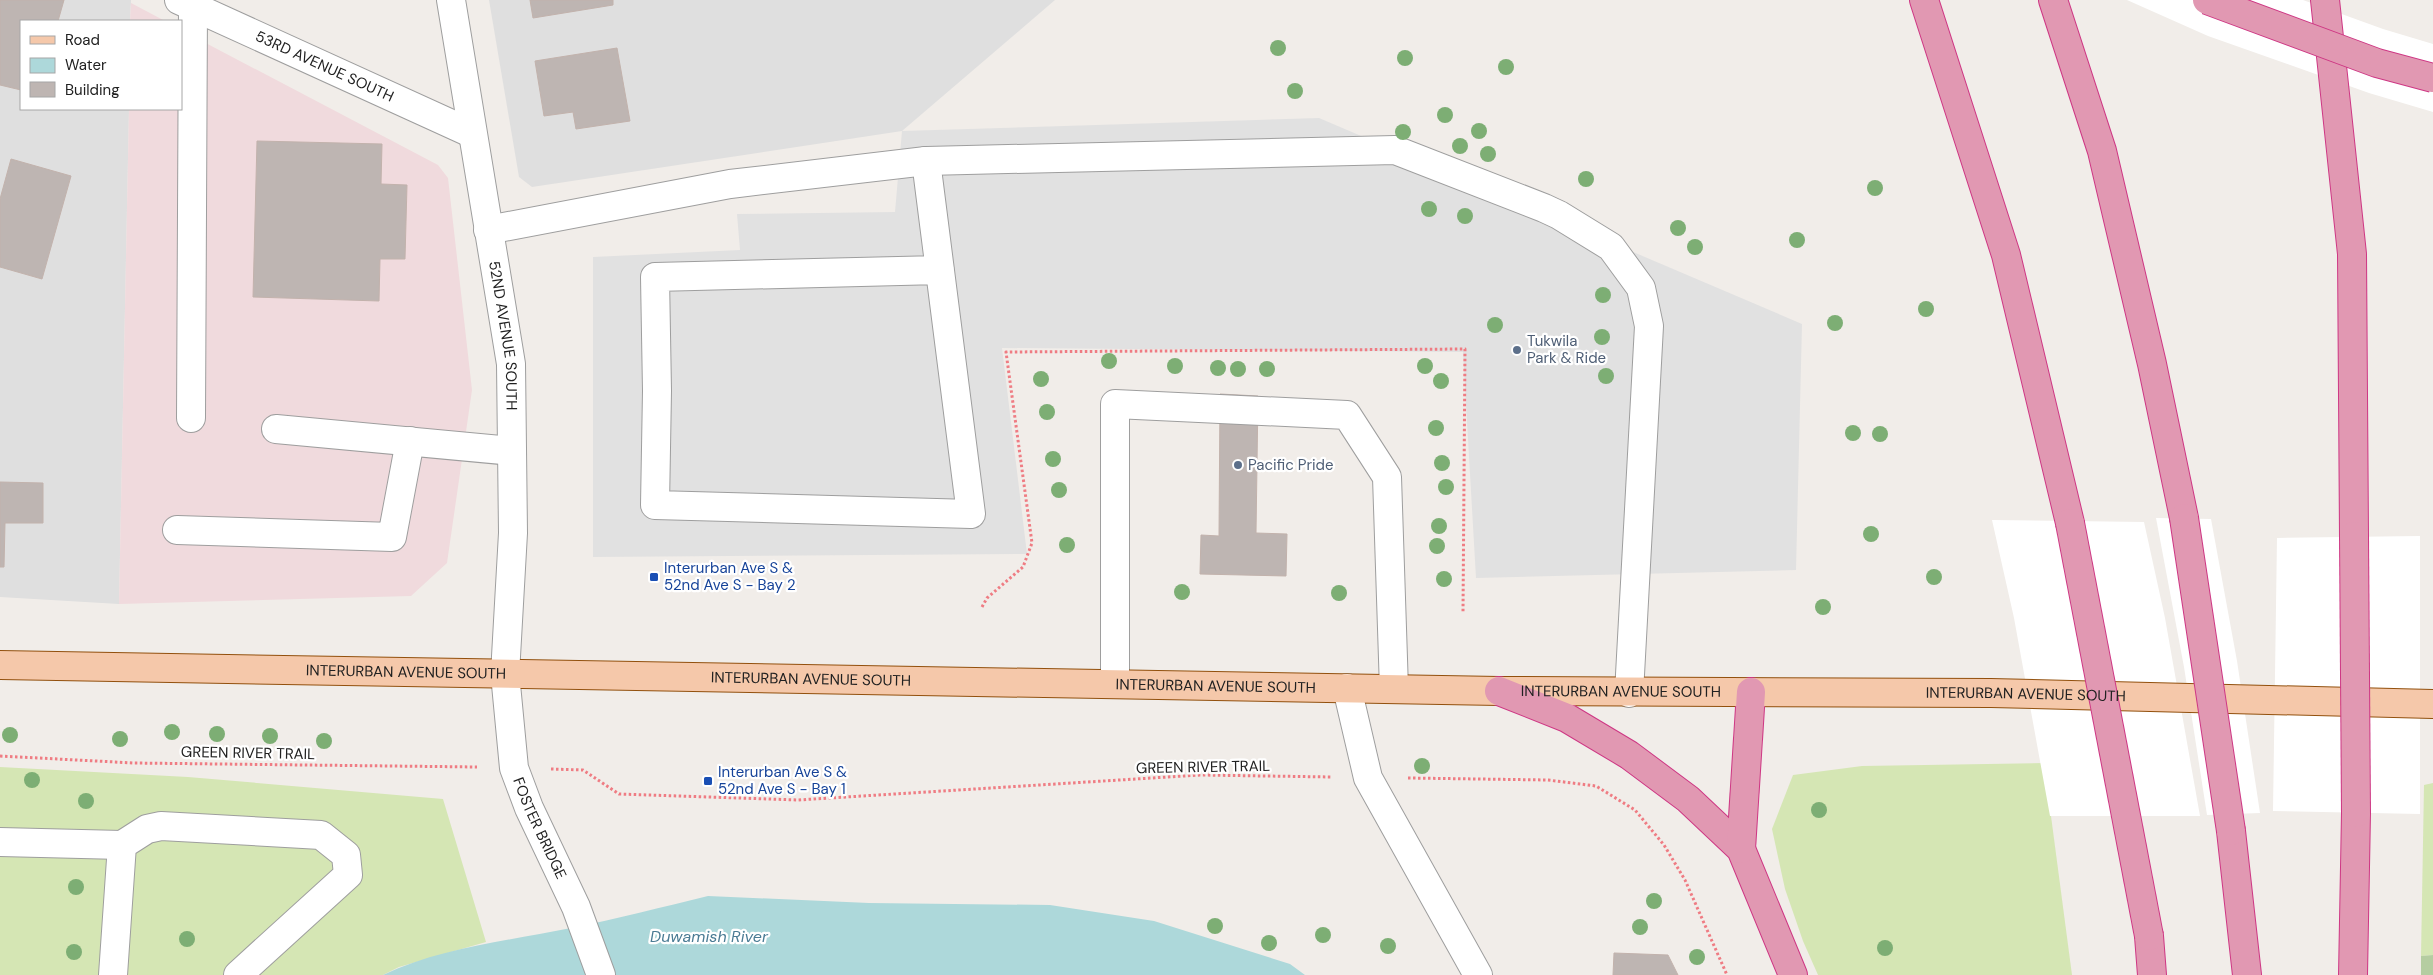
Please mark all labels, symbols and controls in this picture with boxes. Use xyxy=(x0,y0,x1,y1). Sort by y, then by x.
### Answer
legend xyxy=(20,20,182,110)
street label: 53RD AVENUE SOUTH xyxy=(252,26,397,106)
text: Road xyxy=(65,30,100,50)
text: Water xyxy=(65,55,107,75)
text: Building xyxy=(65,80,120,100)
street label: 52ND AVENUE SOUTH xyxy=(484,259,522,411)
place label: Tukwila Park & Ride xyxy=(1527,331,1606,368)
marker: Tukwila Park & Ride xyxy=(1511,344,1523,356)
place label: Pacific Pride xyxy=(1248,455,1334,475)
marker: Pacific Pride xyxy=(1232,459,1244,471)
place label: Interurban Ave S & 52nd Ave S - Bay 2 xyxy=(664,558,796,595)
marker: Interurban Ave S & 52nd Ave S - Bay 2 xyxy=(648,571,660,583)
street label: INTERURBAN AVENUE SOUTH xyxy=(306,660,506,684)
street label: INTERURBAN AVENUE SOUTH xyxy=(711,667,911,691)
street label: INTERURBAN AVENUE SOUTH xyxy=(1116,674,1316,698)
street label: INTERURBAN AVENUE SOUTH xyxy=(1521,681,1721,702)
street label: INTERURBAN AVENUE SOUTH xyxy=(1926,683,2126,706)
street label: GREEN RIVER TRAIL xyxy=(181,742,315,764)
street label: GREEN RIVER TRAIL xyxy=(1136,756,1270,778)
place label: Interurban Ave S & 52nd Ave S - Bay 1 xyxy=(718,762,847,799)
street label: FOSTER BRIDGE xyxy=(508,774,571,882)
marker: Interurban Ave S & 52nd Ave S - Bay 1 xyxy=(702,775,714,787)
water label: Duwamish River xyxy=(650,926,769,947)

